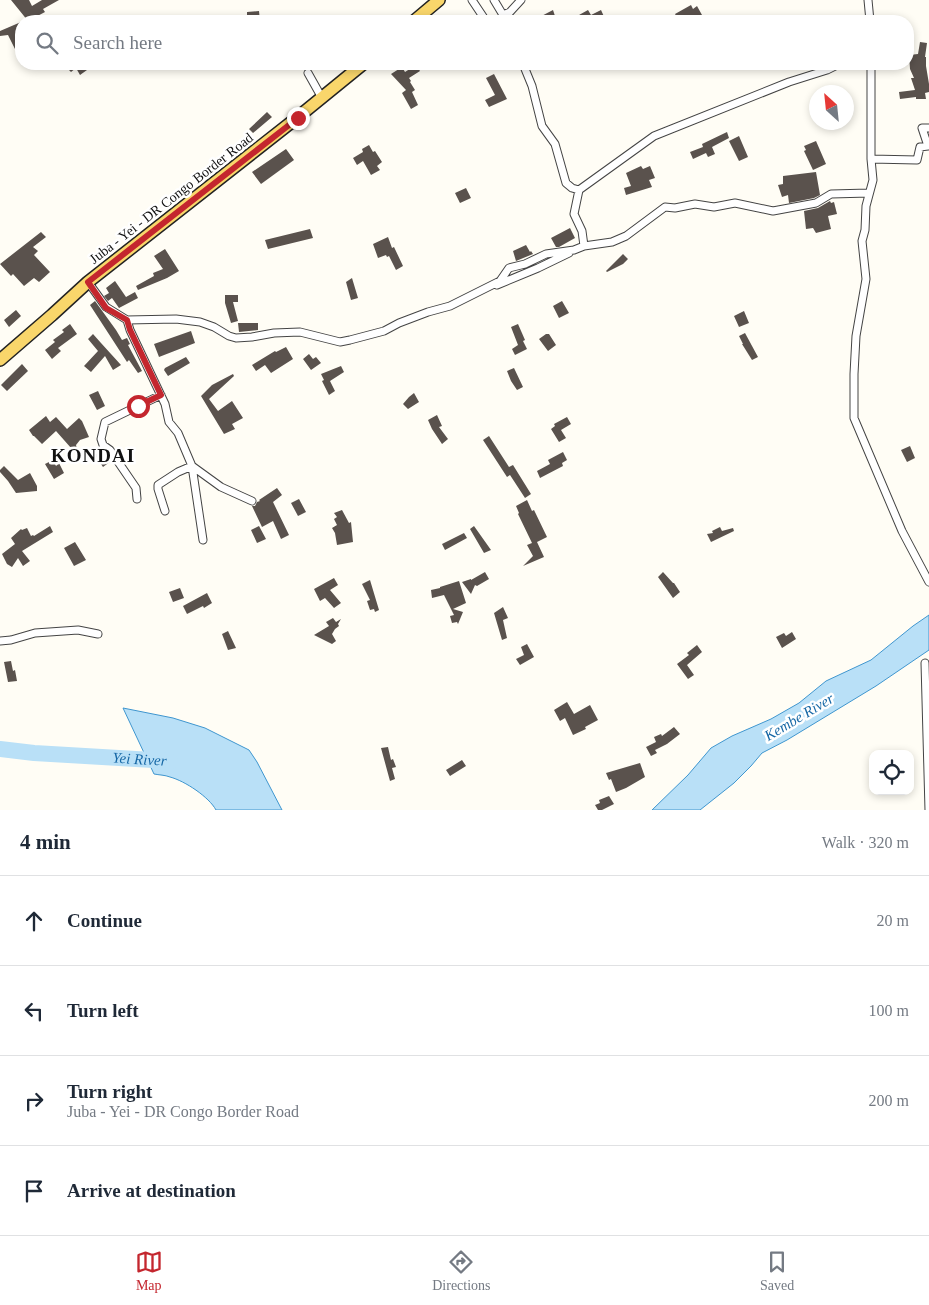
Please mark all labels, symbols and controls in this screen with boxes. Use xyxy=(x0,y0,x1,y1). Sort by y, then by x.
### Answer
search box xyxy=(15,15,914,70)
icon: search xyxy=(33,29,61,57)
text: Search here xyxy=(73,32,162,53)
north arrow xyxy=(809,85,854,130)
route end xyxy=(287,107,310,130)
street label: Juba - Yei - DR Congo Border Road xyxy=(87,130,256,267)
route start xyxy=(127,395,150,418)
district label: KONDAI xyxy=(51,445,135,466)
water label: Kembe River xyxy=(761,690,837,744)
water label: Yei River xyxy=(112,750,167,769)
map controls xyxy=(869,750,914,795)
button: locate xyxy=(869,750,914,795)
text: 4 min xyxy=(20,830,71,854)
text: Walk · 320 m xyxy=(822,834,909,851)
icon: ahead xyxy=(20,907,48,935)
text: Continue xyxy=(67,910,142,931)
text: 20 m xyxy=(877,912,909,929)
icon: left xyxy=(20,997,48,1025)
text: Turn left xyxy=(67,1000,139,1021)
text: 100 m xyxy=(869,1002,909,1019)
text: Turn right xyxy=(67,1081,152,1102)
icon: right xyxy=(20,1087,48,1115)
text: 200 m xyxy=(869,1092,909,1109)
text: Juba - Yei - DR Congo Border Road xyxy=(67,1103,299,1120)
icon: arrive xyxy=(20,1177,48,1205)
text: Arrive at destination xyxy=(67,1180,236,1201)
tab: Map xyxy=(135,1248,163,1294)
tab: Directions xyxy=(432,1248,491,1294)
tab: Saved xyxy=(760,1248,794,1294)

